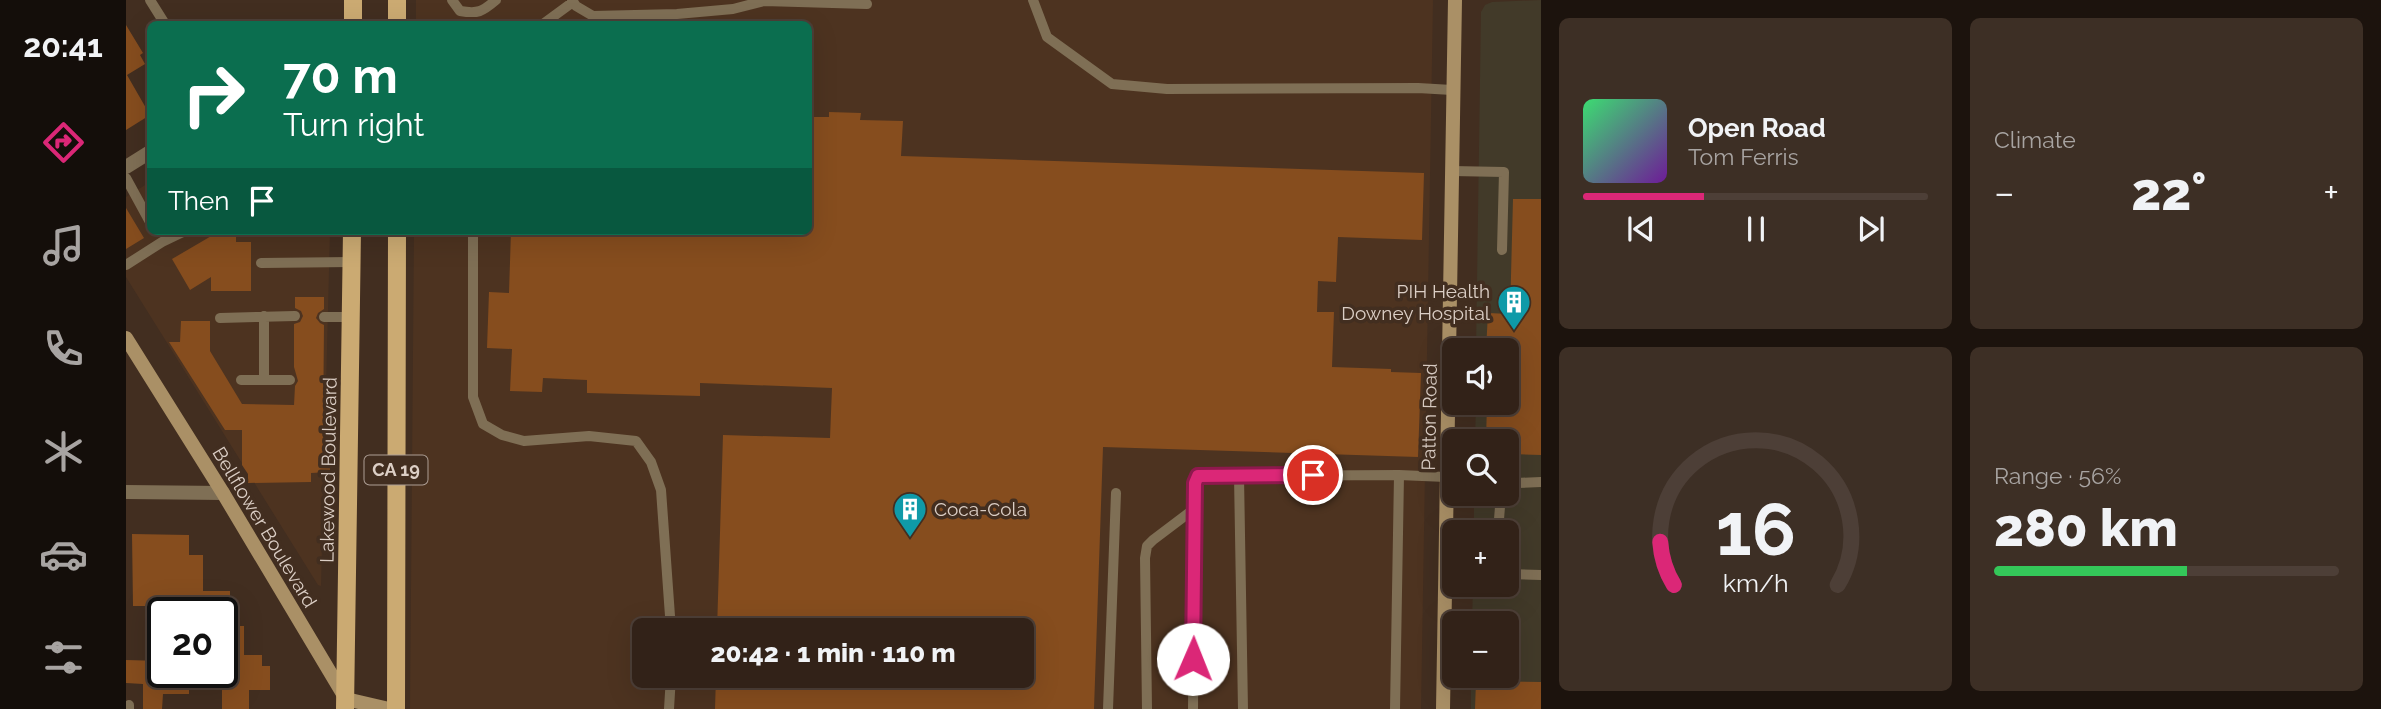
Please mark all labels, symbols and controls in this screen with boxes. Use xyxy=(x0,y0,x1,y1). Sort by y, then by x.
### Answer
text: 20:41 xyxy=(23,27,103,64)
text: 70 m xyxy=(283,47,398,104)
icon: right xyxy=(168,49,259,140)
text: Turn right xyxy=(283,106,424,143)
text: Open Road xyxy=(1688,113,1826,143)
icon: directions xyxy=(39,118,88,167)
text: Climate xyxy=(1994,126,2076,153)
text: Tom Ferris xyxy=(1688,143,1799,170)
text: 22° xyxy=(2131,161,2207,222)
text: − xyxy=(1994,170,2014,215)
text: + xyxy=(2323,170,2339,215)
icon: arrive xyxy=(243,182,281,220)
text: Then xyxy=(168,186,229,216)
icon: previous xyxy=(1622,210,1660,248)
icon: pause xyxy=(1737,210,1775,248)
icon: next xyxy=(1852,210,1890,248)
icon: music xyxy=(39,221,88,270)
place label: PIH Health Downey Hospital xyxy=(1341,280,1491,324)
building icon: PIH Health Downey Hospital xyxy=(1495,283,1533,332)
icon: phone xyxy=(39,324,88,373)
map controls xyxy=(1442,338,1519,688)
button: sound xyxy=(1442,338,1519,415)
street label: Patton Road xyxy=(1417,363,1441,471)
street label: Lakewood Boulevard xyxy=(315,377,341,563)
icon: climate xyxy=(39,427,88,476)
button: search xyxy=(1442,429,1519,506)
street label: Bellflower Boulevard xyxy=(208,443,322,611)
pin xyxy=(1283,445,1343,505)
road number: CA 19 xyxy=(364,456,428,484)
icon: arrive xyxy=(1294,456,1332,494)
text: Range · 56% xyxy=(1994,462,2121,489)
text: 16 xyxy=(1715,487,1796,572)
building icon: Coca-Cola xyxy=(891,490,929,539)
text: 280 km xyxy=(1994,497,2178,558)
place label: Coca-Cola xyxy=(934,498,1027,520)
button: + xyxy=(1442,520,1519,597)
icon: car xyxy=(39,530,88,579)
text: km/h xyxy=(1723,568,1788,598)
speed limit sign: 20 xyxy=(147,597,238,688)
button: − xyxy=(1442,611,1519,688)
position arrow xyxy=(1156,622,1230,696)
icon: filters xyxy=(39,633,88,682)
text: 20:42 · 1 min · 110 m xyxy=(711,638,955,668)

